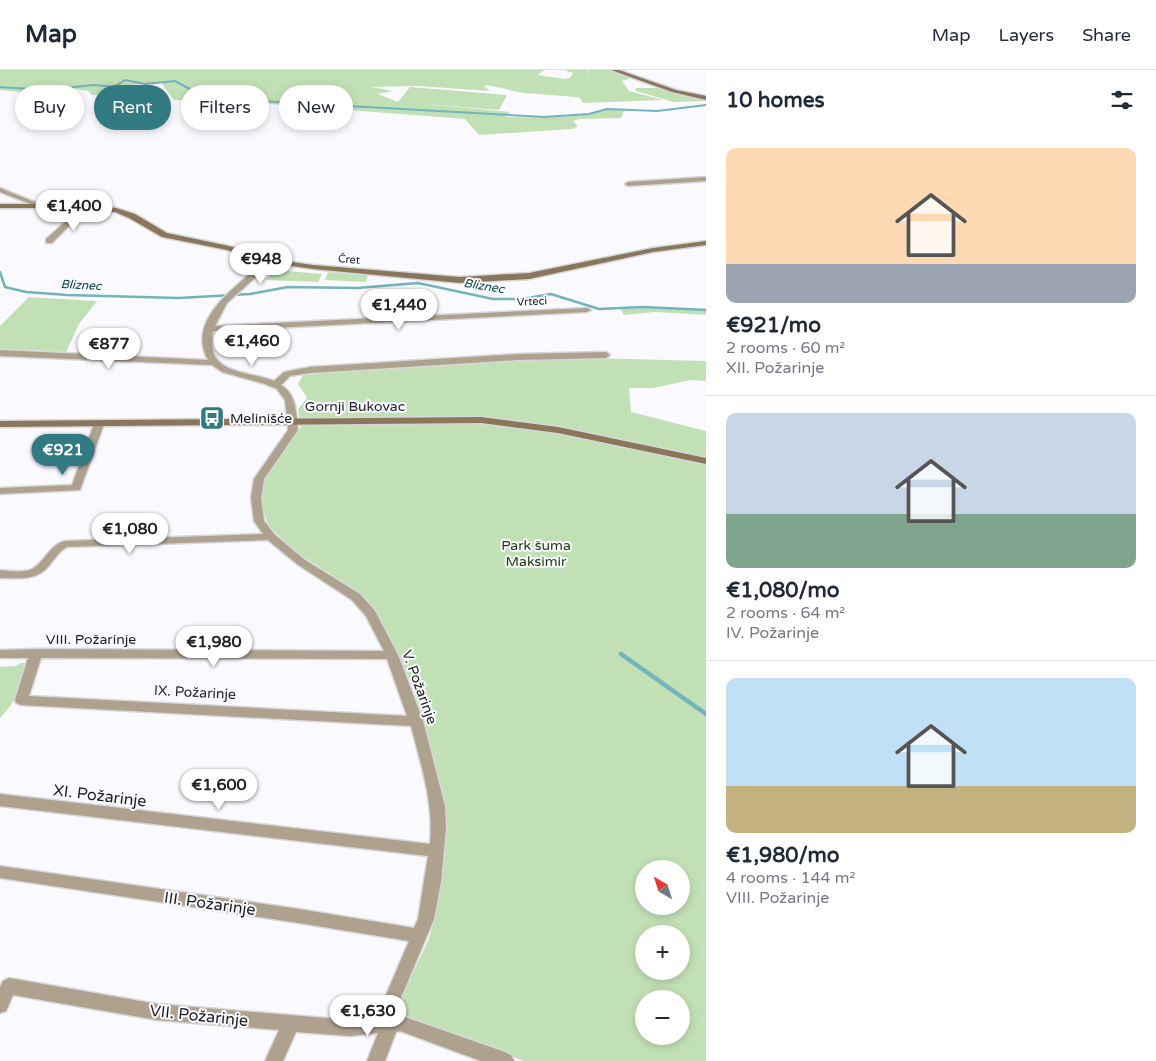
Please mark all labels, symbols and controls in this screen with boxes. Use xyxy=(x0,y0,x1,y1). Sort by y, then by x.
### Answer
text: Map xyxy=(25,20,77,49)
text: Map xyxy=(932,24,971,46)
text: Layers xyxy=(999,24,1054,46)
text: Share xyxy=(1082,24,1131,46)
chip: Buy xyxy=(15,85,84,130)
chip: Rent xyxy=(94,85,171,130)
chip: Filters xyxy=(181,85,269,130)
chip: New xyxy=(279,85,353,130)
icon: filters xyxy=(1108,86,1136,114)
text: 10 homes xyxy=(726,88,825,113)
icon: home xyxy=(886,180,976,270)
pin: €1,400 xyxy=(33,190,115,232)
text: €1,400 xyxy=(47,196,101,216)
pin: €948 xyxy=(231,242,291,285)
text: €948 xyxy=(240,249,282,269)
street label: Čret xyxy=(337,251,361,267)
water label: Bliznec xyxy=(463,276,507,296)
water label: Bliznec xyxy=(60,277,103,293)
pin: €1,440 xyxy=(358,288,440,331)
street label: Vrteci xyxy=(517,294,548,309)
text: €1,440 xyxy=(372,295,426,315)
text: €921/mo xyxy=(726,313,821,338)
pin: €1,460 xyxy=(211,324,293,367)
pin: €877 xyxy=(79,328,139,370)
text: €1,460 xyxy=(225,331,279,351)
text: €877 xyxy=(88,334,130,354)
text: 2 rooms · 60 m² xyxy=(726,338,845,358)
text: XII. Požarinje xyxy=(726,358,824,378)
street label: Gornji Bukovac xyxy=(305,398,405,415)
bus stop icon: Melinišće xyxy=(199,405,225,431)
place label: Melinišće xyxy=(230,410,292,427)
pin: €921 xyxy=(33,434,93,476)
text: €921 xyxy=(42,440,84,460)
icon: home xyxy=(886,446,976,536)
pin: €1,080 xyxy=(89,512,171,555)
text: €1,080 xyxy=(102,519,158,539)
park label: Park šuma Maksimir xyxy=(501,537,571,570)
text: €1,080/mo xyxy=(726,578,840,603)
text: 2 rooms · 64 m² xyxy=(726,603,845,623)
text: IV. Požarinje xyxy=(726,623,819,643)
pin: €1,980 xyxy=(173,626,255,668)
street label: VIII. Požarinje xyxy=(46,631,136,648)
text: €1,980 xyxy=(186,632,242,652)
street label: V. Požarinje xyxy=(398,648,441,727)
street label: IX. Požarinje xyxy=(154,682,236,703)
icon: home xyxy=(886,711,976,801)
pin: €1,600 xyxy=(178,768,260,811)
text: €1,600 xyxy=(191,775,247,795)
street label: XI. Požarinje xyxy=(52,780,148,812)
text: €1,980/mo xyxy=(726,843,840,868)
north arrow xyxy=(635,860,690,915)
map controls xyxy=(635,860,690,1045)
text: 4 rooms · 144 m² xyxy=(726,868,855,888)
street label: III. Požarinje xyxy=(163,888,257,920)
text: VIII. Požarinje xyxy=(726,888,829,908)
button: + xyxy=(635,925,690,980)
button: − xyxy=(635,990,690,1045)
pin: €1,630 xyxy=(327,994,409,1037)
street label: VII. Požarinje xyxy=(149,1001,249,1031)
text: €1,630 xyxy=(340,1001,396,1021)

